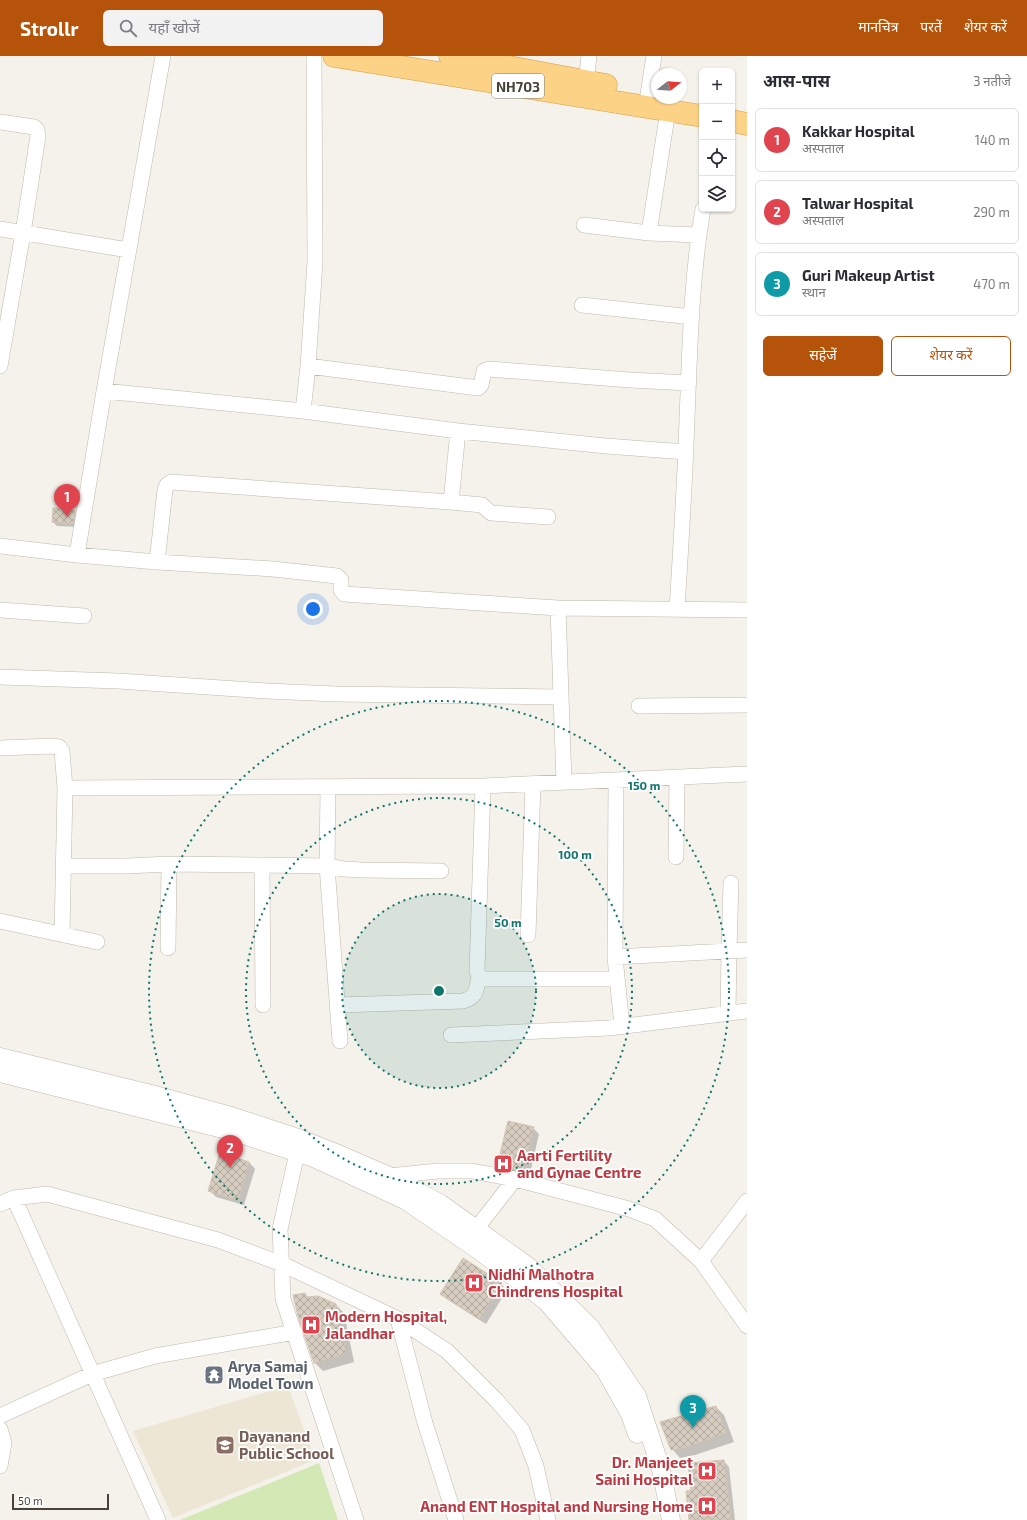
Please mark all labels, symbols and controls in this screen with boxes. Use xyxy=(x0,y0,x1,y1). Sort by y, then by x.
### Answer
search box xyxy=(103,10,383,46)
text: Strollr xyxy=(20,17,79,40)
icon: search xyxy=(117,17,139,39)
text: यहाँ खोजें xyxy=(149,18,200,36)
text: मानचित्र xyxy=(858,18,898,35)
text: परतें xyxy=(920,18,942,35)
text: शेयर करें xyxy=(964,18,1007,35)
north arrow xyxy=(651,68,687,104)
map controls xyxy=(699,68,735,212)
button: + xyxy=(699,68,735,104)
text: आस-पास xyxy=(763,70,830,90)
text: 3 नतीजे xyxy=(973,73,1011,89)
road number: NH703 xyxy=(492,74,544,98)
button: − xyxy=(699,104,735,140)
text: Kakkar Hospital xyxy=(802,122,915,140)
text: 1 xyxy=(774,132,780,148)
text: 140 m xyxy=(975,132,1010,148)
button: locate xyxy=(699,140,735,176)
text: अस्पताल xyxy=(802,140,844,156)
button: layers xyxy=(699,176,735,212)
text: Talwar Hospital xyxy=(802,194,913,212)
text: 2 xyxy=(773,204,781,220)
text: 290 m xyxy=(973,204,1010,220)
text: अस्पताल xyxy=(802,212,844,228)
text: Guri Makeup Artist xyxy=(802,266,935,284)
text: 3 xyxy=(773,276,781,292)
text: 470 m xyxy=(973,276,1010,292)
text: स्थान xyxy=(802,284,826,300)
button: सहेजें xyxy=(763,336,883,376)
button: शेयर करें xyxy=(891,336,1011,376)
pin: 1 xyxy=(54,484,80,517)
your location xyxy=(303,599,323,619)
text: 150 m xyxy=(628,778,660,792)
text: 100 m xyxy=(558,847,592,861)
text: 50 m xyxy=(494,915,522,929)
centre of rings xyxy=(432,984,446,998)
pin: 2 xyxy=(217,1135,243,1168)
place label: Aarti Fertility and Gynae Centre xyxy=(517,1146,641,1182)
hospital icon: Aarti Fertility and Gynae Centre xyxy=(492,1153,514,1175)
place label: Nidhi Malhotra Chindrens Hospital xyxy=(488,1265,623,1300)
hospital icon: Nidhi Malhotra Chindrens Hospital xyxy=(463,1272,485,1294)
place label: Modern Hospital, Jalandhar xyxy=(325,1307,447,1342)
hospital icon: Modern Hospital, Jalandhar xyxy=(300,1314,322,1336)
place label: Arya Samaj Model Town xyxy=(228,1357,314,1392)
temple icon: Arya Samaj Model Town xyxy=(203,1364,225,1386)
pin: 3 xyxy=(680,1395,706,1428)
place label: Dayanand Public School xyxy=(239,1427,334,1462)
school or university icon: Dayanand Public School xyxy=(214,1434,236,1456)
place label: Dr. Manjeet Saini Hospital xyxy=(595,1453,693,1488)
hospital icon: Dr. Manjeet Saini Hospital xyxy=(696,1460,718,1482)
scale bar xyxy=(12,1492,109,1511)
text: 50 m xyxy=(18,1494,43,1507)
hospital icon: Anand ENT Hospital and Nursing Home xyxy=(696,1495,718,1517)
place label: Anand ENT Hospital and Nursing Home xyxy=(420,1497,693,1515)

